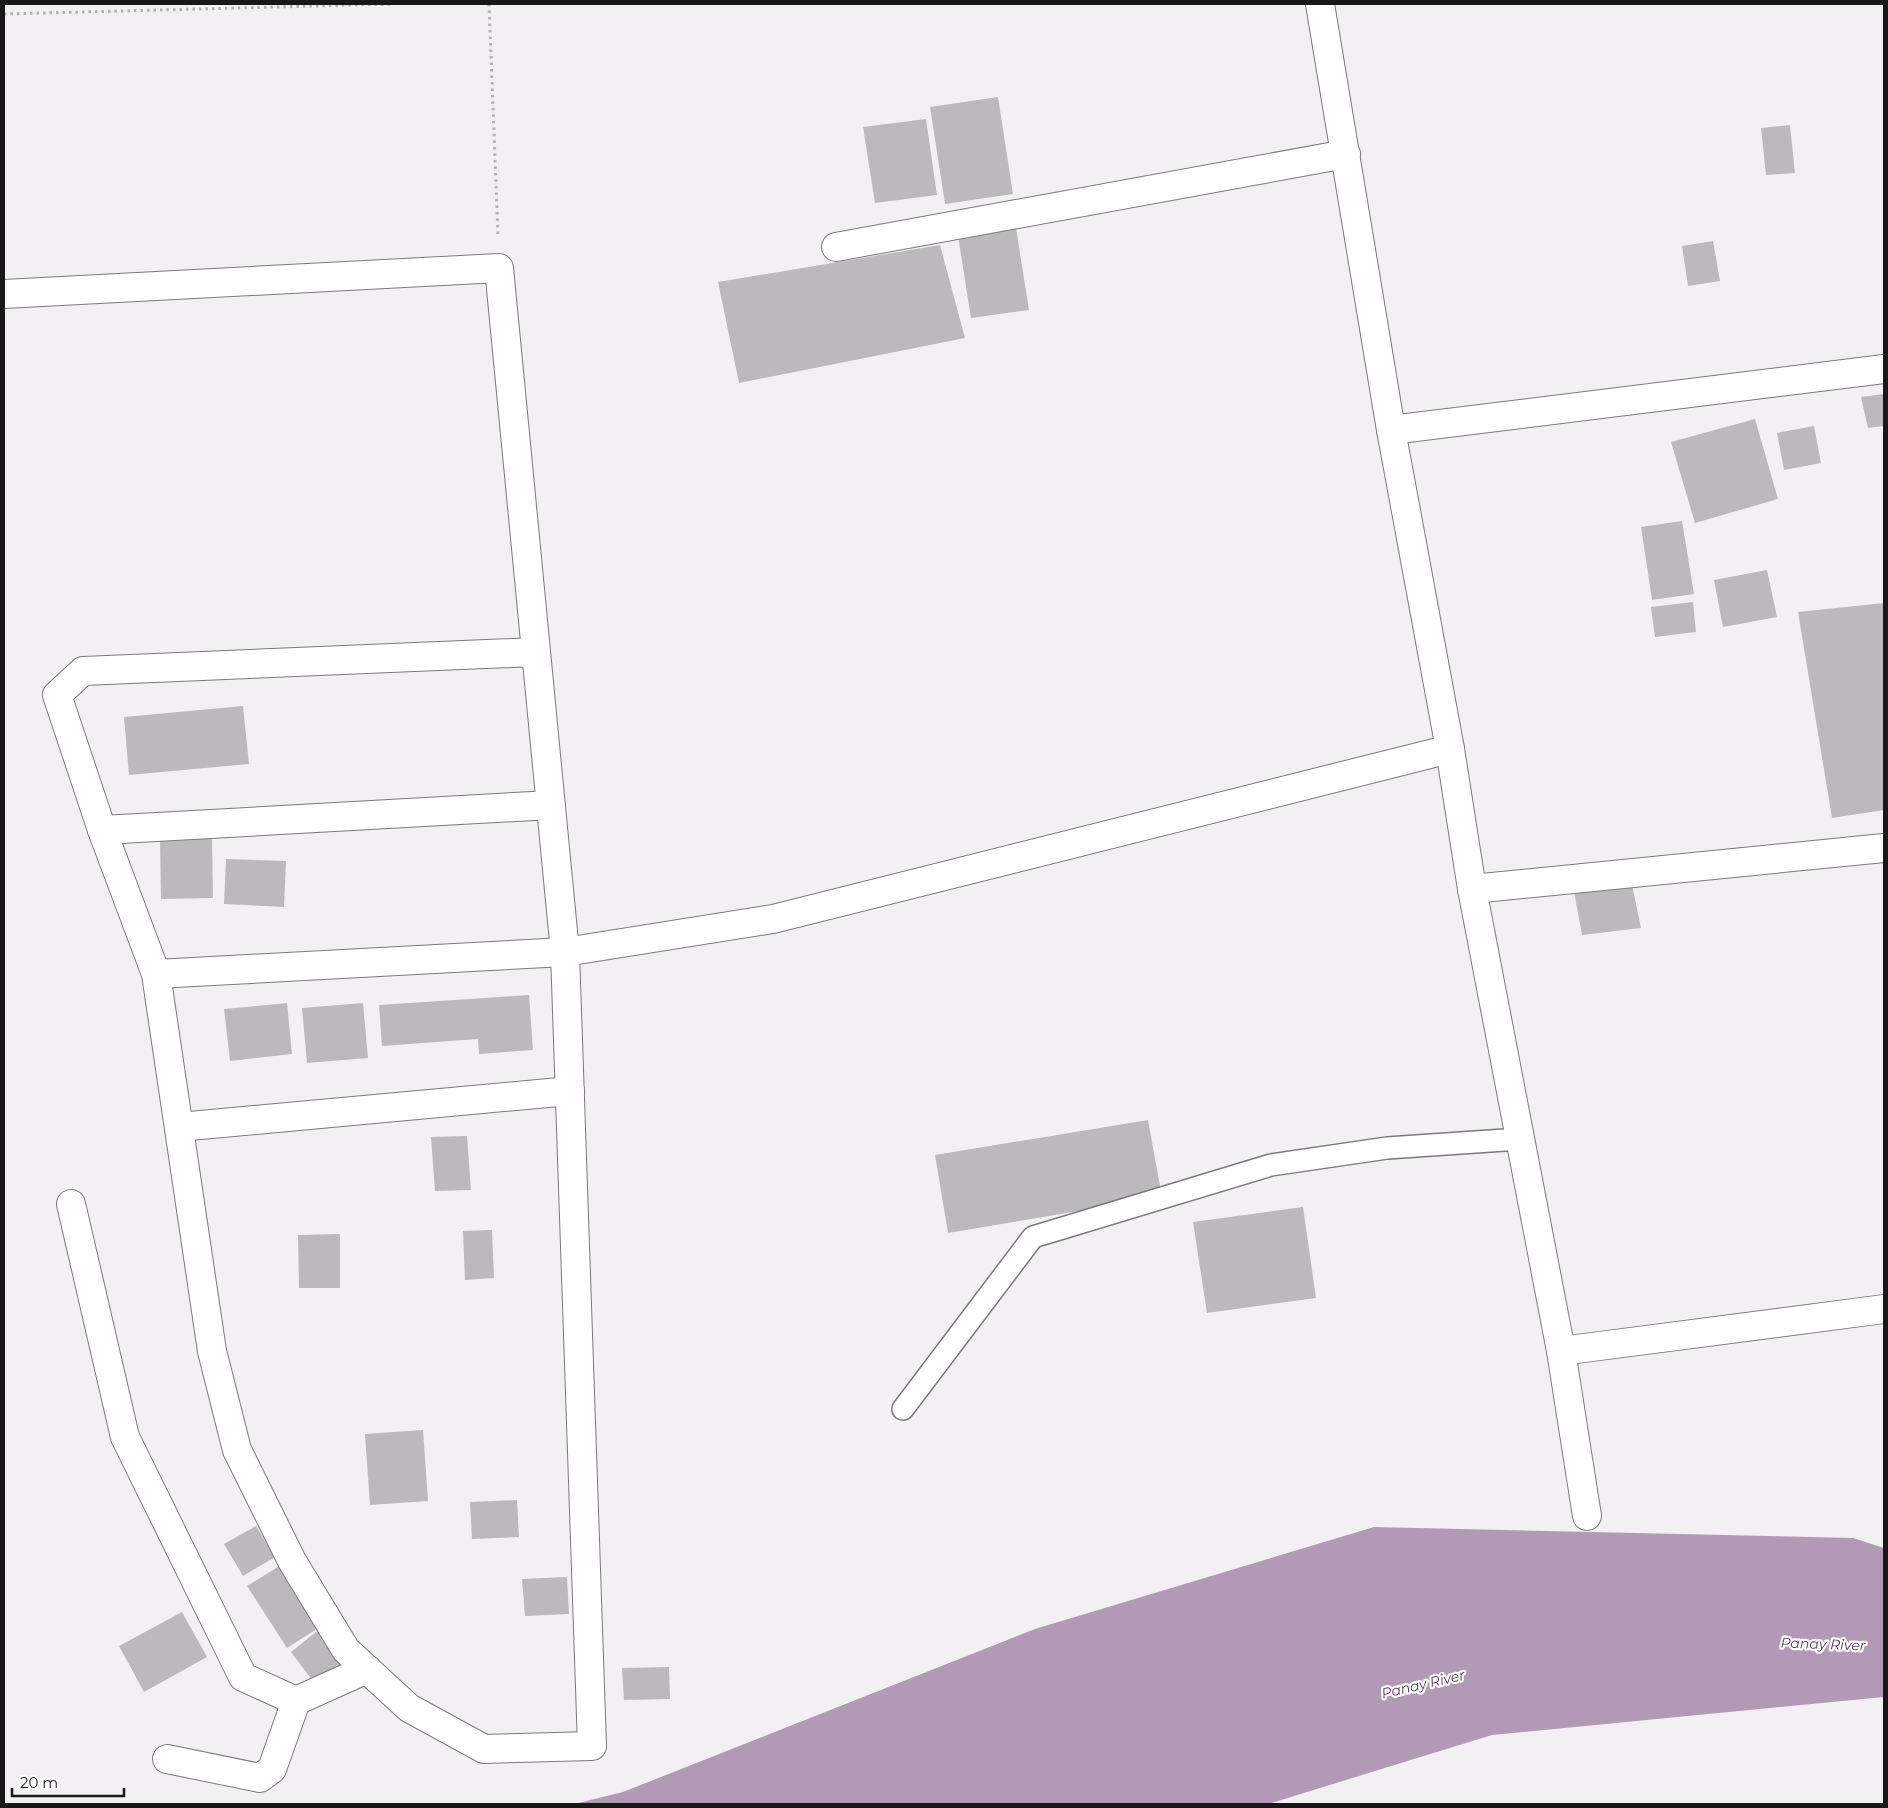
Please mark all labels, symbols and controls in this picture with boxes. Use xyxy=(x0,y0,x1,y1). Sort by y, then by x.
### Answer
water label: Panay River xyxy=(1780,1634,1866,1654)
water label: Panay River xyxy=(1380,1666,1467,1702)
scale bar xyxy=(12,1766,125,1798)
text: 20 m xyxy=(20,1773,58,1792)

